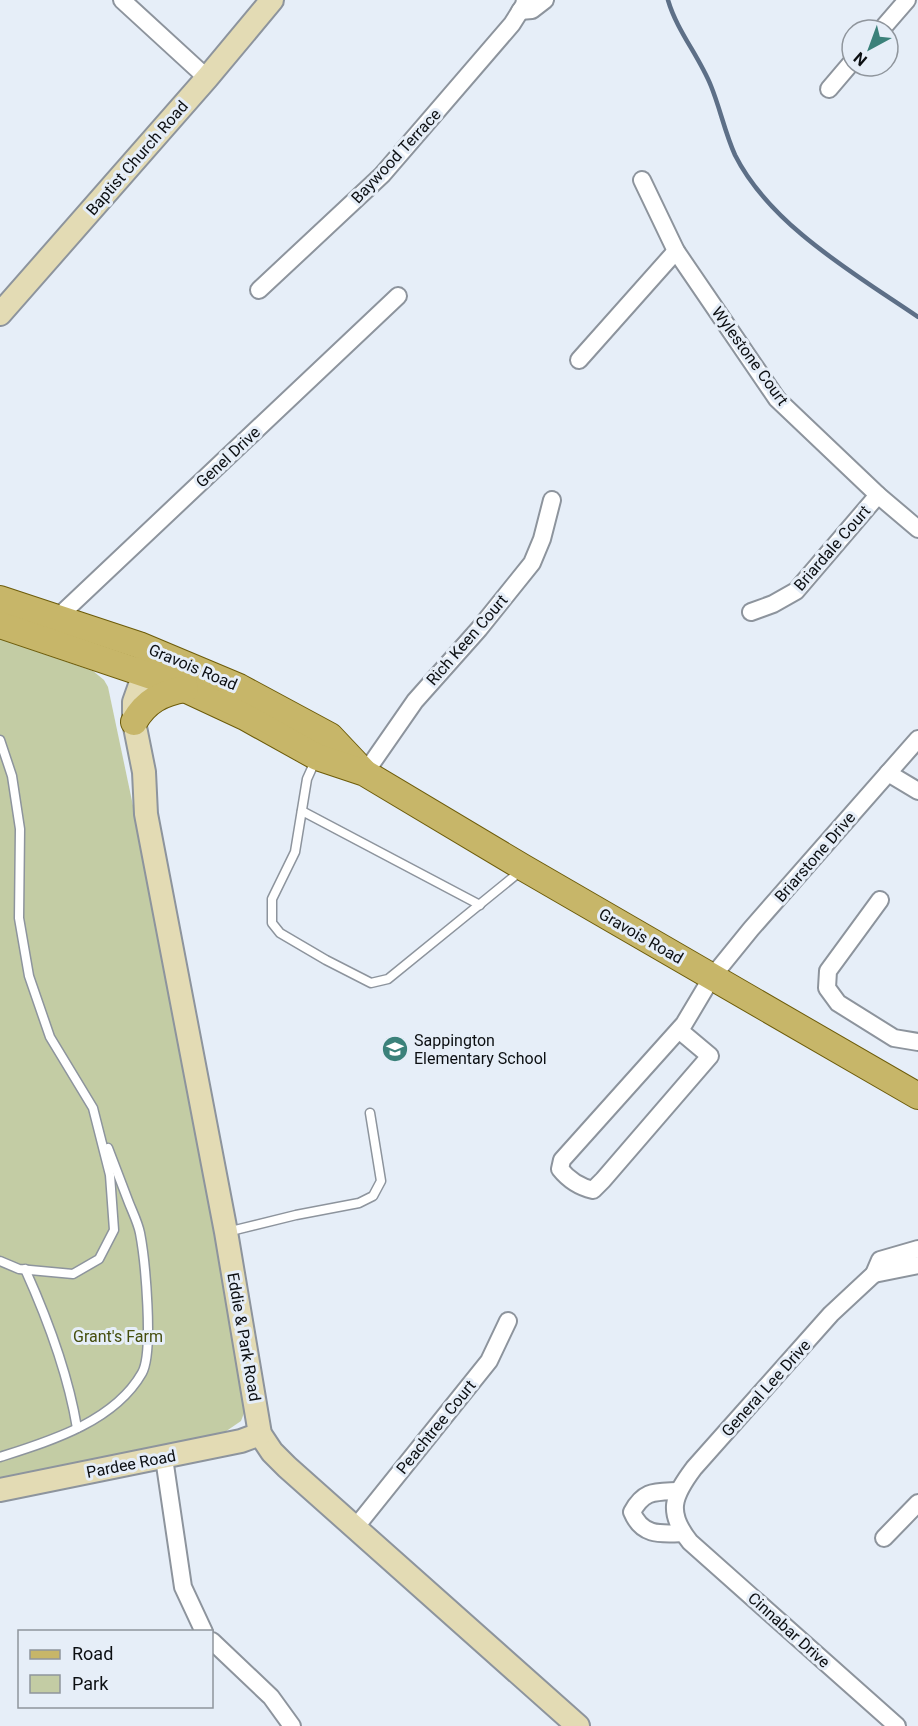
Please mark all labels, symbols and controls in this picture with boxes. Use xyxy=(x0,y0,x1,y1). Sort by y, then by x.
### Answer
north arrow xyxy=(840,18,900,78)
text: N xyxy=(850,48,871,70)
street label: Baptist Church Road xyxy=(82,97,192,219)
street label: Baywood Terrace xyxy=(347,105,445,207)
street label: Wylestone Court xyxy=(708,303,792,409)
street label: Genel Drive xyxy=(192,423,264,491)
street label: Briardale Court xyxy=(790,501,874,595)
street label: Rich Keen Court xyxy=(422,591,512,689)
street label: Gravois Road xyxy=(146,640,240,694)
street label: Briarstone Drive xyxy=(771,808,859,906)
street label: Gravois Road xyxy=(595,904,687,968)
place label: Sappington Elementary School xyxy=(414,1031,547,1068)
school or university icon: Sappington Elementary School xyxy=(380,1034,410,1064)
street label: Eddie & Park Road xyxy=(223,1271,265,1403)
park label: Grant's Farm xyxy=(73,1327,163,1346)
street label: General Lee Drive xyxy=(717,1336,815,1440)
street label: Peachtree Court xyxy=(392,1376,480,1478)
street label: Pardee Road xyxy=(85,1446,177,1482)
street label: Cinnabar Drive xyxy=(744,1588,834,1672)
legend xyxy=(18,1630,213,1708)
text: Road xyxy=(72,1643,113,1664)
text: Park xyxy=(72,1673,109,1694)

